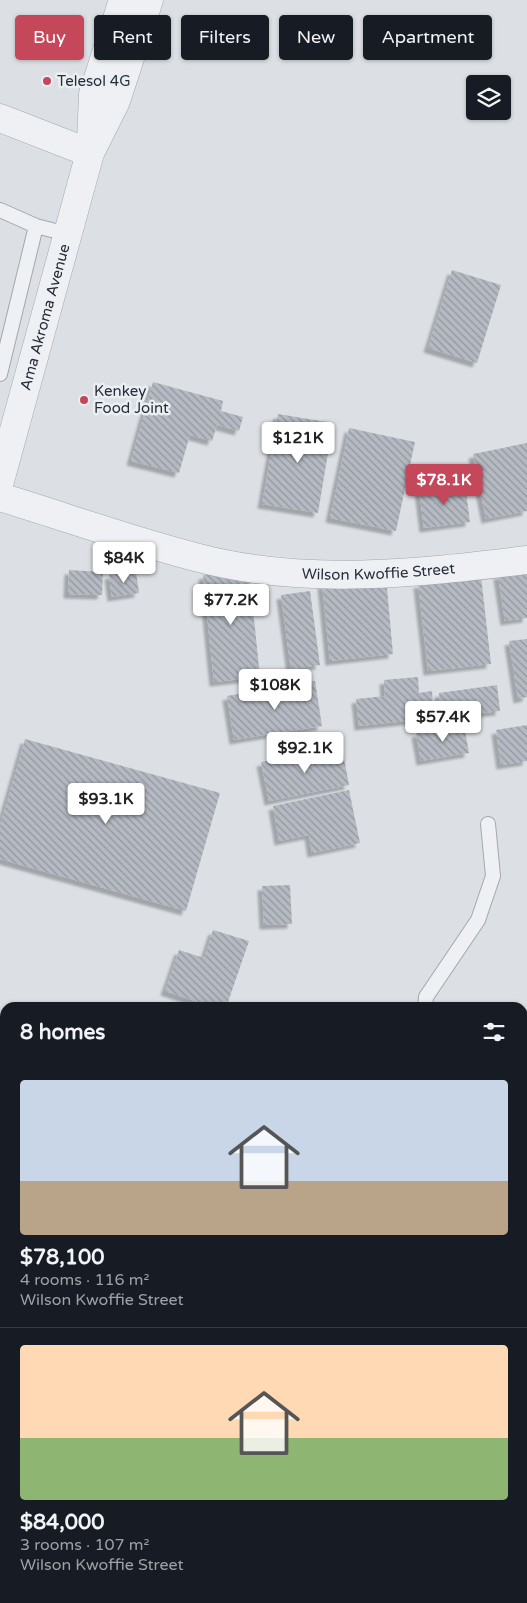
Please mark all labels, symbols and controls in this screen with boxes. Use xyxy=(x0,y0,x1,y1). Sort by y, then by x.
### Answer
chip: Buy xyxy=(15,15,84,60)
chip: Rent xyxy=(94,15,171,60)
chip: Filters xyxy=(181,15,269,60)
chip: New xyxy=(279,15,353,60)
chip: Apartment xyxy=(363,15,492,60)
place label: Telesol 4G xyxy=(57,72,131,90)
marker: Telesol 4G xyxy=(41,75,53,87)
map controls xyxy=(466,75,511,120)
button: layers xyxy=(466,75,511,120)
street label: Ama Akroma Avenue xyxy=(16,242,74,392)
place label: Kenkey Food Joint xyxy=(94,382,169,417)
marker: Kenkey Food Joint xyxy=(78,394,90,406)
pin: $121K xyxy=(263,422,333,464)
text: $121K xyxy=(273,428,323,448)
pin: $78.1K xyxy=(403,464,485,506)
text: $78.1K xyxy=(417,470,471,490)
pin: $84K xyxy=(94,542,154,584)
text: $84K xyxy=(104,548,144,568)
street label: Wilson Kwoffie Street xyxy=(301,559,456,584)
pin: $77.2K xyxy=(190,584,272,626)
text: $77.2K xyxy=(204,590,258,610)
pin: $108K xyxy=(240,668,310,711)
text: $108K xyxy=(250,675,300,695)
pin: $57.4K xyxy=(402,700,484,743)
text: $57.4K xyxy=(416,707,470,727)
pin: $92.1K xyxy=(264,732,346,774)
text: $92.1K xyxy=(278,738,332,758)
pin: $93.1K xyxy=(65,782,147,825)
text: $93.1K xyxy=(79,789,133,809)
icon: filters xyxy=(480,1018,508,1046)
text: 8 homes xyxy=(20,1020,105,1045)
icon: home xyxy=(219,1112,309,1202)
text: $78,100 xyxy=(20,1245,104,1270)
text: 4 rooms · 116 m² xyxy=(20,1270,149,1290)
text: Wilson Kwoffie Street xyxy=(20,1290,184,1310)
icon: home xyxy=(219,1378,309,1468)
text: $84,000 xyxy=(20,1510,104,1535)
text: 3 rooms · 107 m² xyxy=(20,1535,149,1555)
text: Wilson Kwoffie Street xyxy=(20,1555,184,1575)

